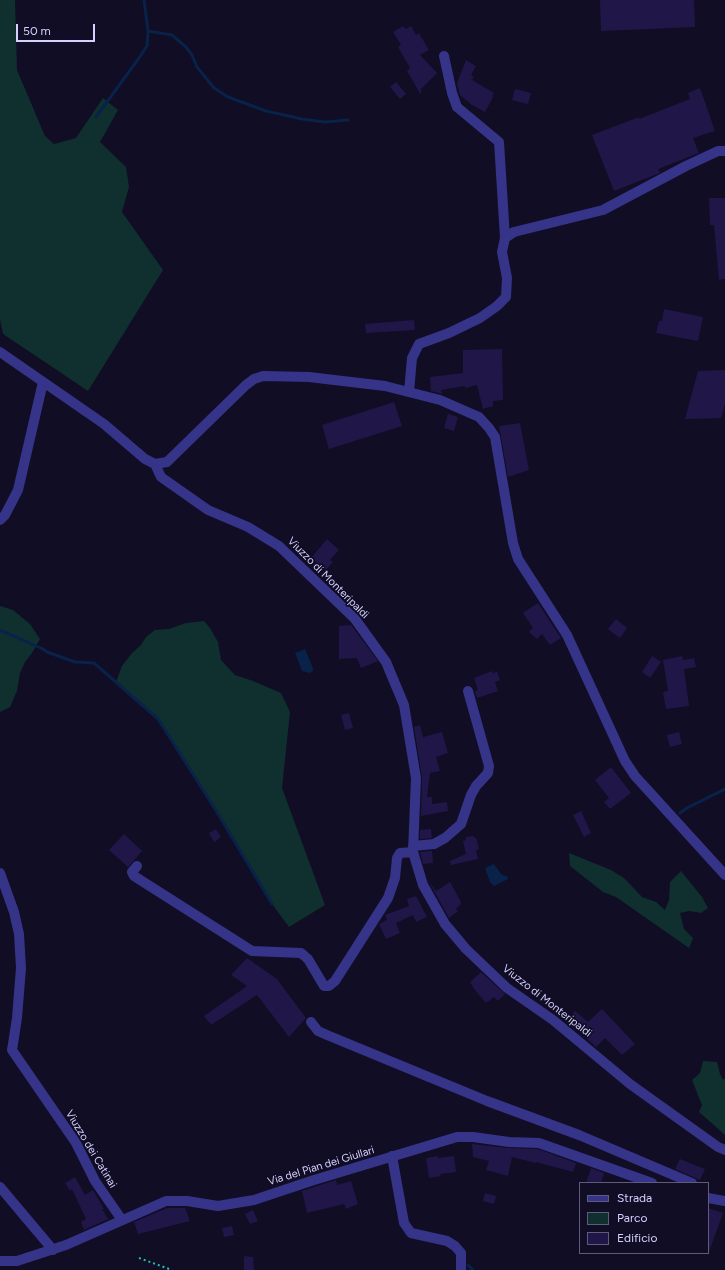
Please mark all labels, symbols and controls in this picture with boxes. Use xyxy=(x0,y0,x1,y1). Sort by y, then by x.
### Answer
scale bar xyxy=(18,16,97,42)
text: 50 m xyxy=(23,24,51,38)
street label: Viuzzo di Monteripaldi xyxy=(285,535,371,621)
street label: Viuzzo di Monteripaldi xyxy=(500,962,594,1040)
street label: Viuzzo dei Catinai xyxy=(63,1108,119,1190)
street label: Via del Pian dei Giullari xyxy=(266,1143,376,1189)
legend xyxy=(579,1182,709,1254)
text: Strada xyxy=(617,1191,652,1205)
text: Parco xyxy=(617,1211,647,1225)
text: Edificio xyxy=(617,1231,657,1245)

